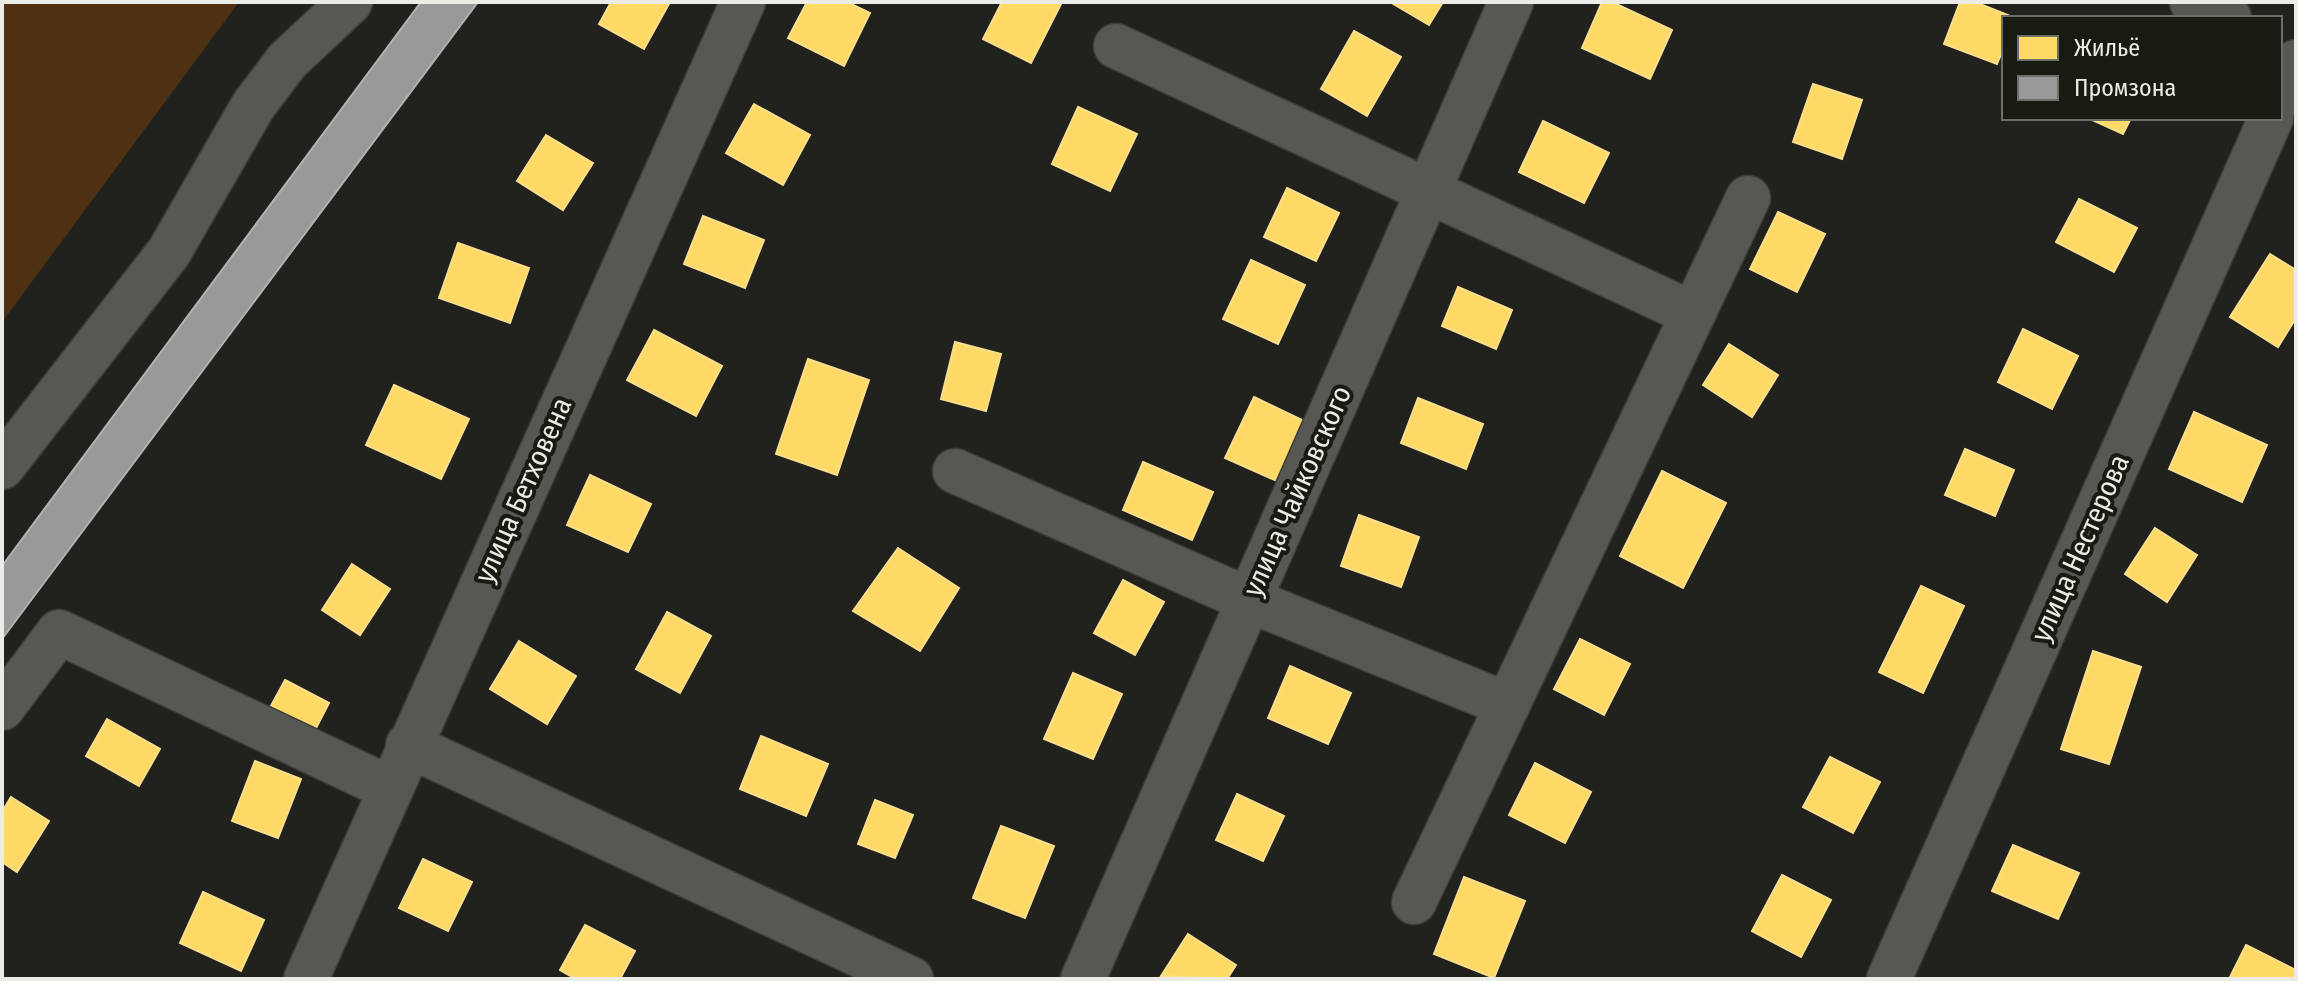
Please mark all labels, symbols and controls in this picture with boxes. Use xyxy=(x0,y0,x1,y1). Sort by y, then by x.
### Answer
legend xyxy=(2002,16,2282,120)
text: Жильё xyxy=(2074,34,2140,62)
text: Промзона xyxy=(2074,74,2176,102)
street label: улица Чайковского xyxy=(1236,381,1358,601)
street label: улица Бетховена xyxy=(467,392,579,588)
street label: улица Нестерова xyxy=(2024,449,2136,647)

